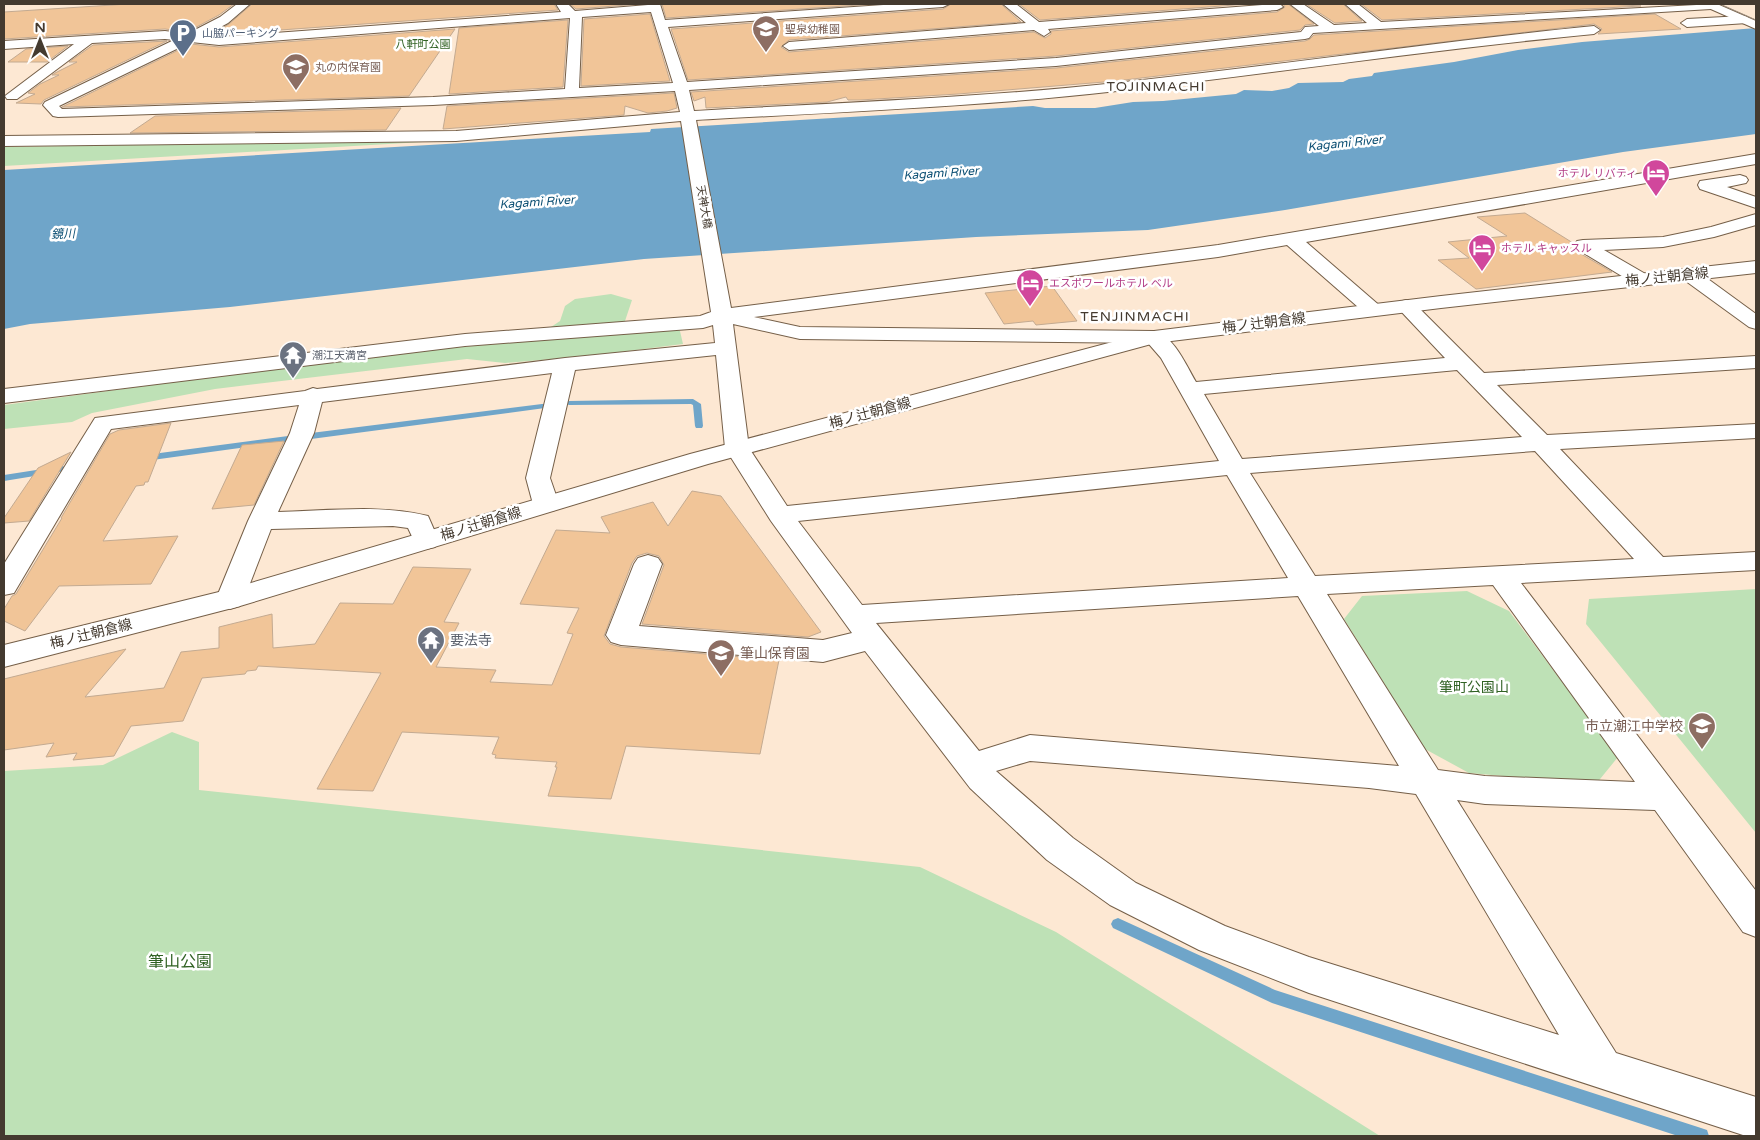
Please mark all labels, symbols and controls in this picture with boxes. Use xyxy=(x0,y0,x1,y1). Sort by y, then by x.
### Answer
school or university icon: 聖泉幼稚園 xyxy=(751,14,781,53)
north arrow xyxy=(15,15,65,65)
parking icon: 山脇パーキング xyxy=(168,18,198,57)
text: N xyxy=(34,19,46,36)
place label: 聖泉幼稚園 xyxy=(785,23,840,36)
place label: 山脇パーキング xyxy=(202,27,279,40)
park label: 八軒町公園 xyxy=(396,38,451,51)
school or university icon: 丸の内保育園 xyxy=(281,52,311,91)
place label: 丸の内保育園 xyxy=(315,61,381,74)
district label: TOJINMACHI xyxy=(1106,78,1206,95)
water label: Kagami River xyxy=(1307,132,1385,154)
hotel icon: ホテル リバティ xyxy=(1641,158,1671,197)
water label: Kagami River xyxy=(903,163,981,183)
place label: ホテル リバティ xyxy=(1558,167,1637,180)
street label: 天神大橋 xyxy=(694,184,714,230)
water label: Kagami River xyxy=(499,192,577,212)
water label: 鏡川 xyxy=(51,226,77,242)
hotel icon: ホテル キャッスル xyxy=(1467,233,1497,272)
place label: ホテル キャッスル xyxy=(1501,242,1592,255)
street label: 梅ノ辻朝倉線 xyxy=(1624,264,1710,290)
hotel icon: エスポワールホテル ベル xyxy=(1015,268,1045,307)
place label: エスポワールホテル ベル xyxy=(1049,277,1173,290)
district label: TENJINMACHI xyxy=(1080,308,1190,325)
street label: 梅ノ辻朝倉線 xyxy=(1221,309,1307,337)
temple icon: 潮江天満宮 xyxy=(278,340,308,379)
place label: 潮江天満宮 xyxy=(312,349,367,362)
street label: 梅ノ辻朝倉線 xyxy=(827,394,913,432)
street label: 梅ノ辻朝倉線 xyxy=(438,504,524,544)
street label: 梅ノ辻朝倉線 xyxy=(48,616,134,652)
temple icon: 要法寺 xyxy=(416,625,446,664)
place label: 要法寺 xyxy=(450,632,492,649)
school or university icon: 筆山保育園 xyxy=(706,638,736,677)
place label: 筆山保育園 xyxy=(740,645,810,662)
park label: 筆町公園山 xyxy=(1439,679,1509,696)
school or university icon: 市立潮江中学校 xyxy=(1687,711,1717,750)
place label: 市立潮江中学校 xyxy=(1585,718,1683,735)
park label: 筆山公園 xyxy=(148,952,212,972)

